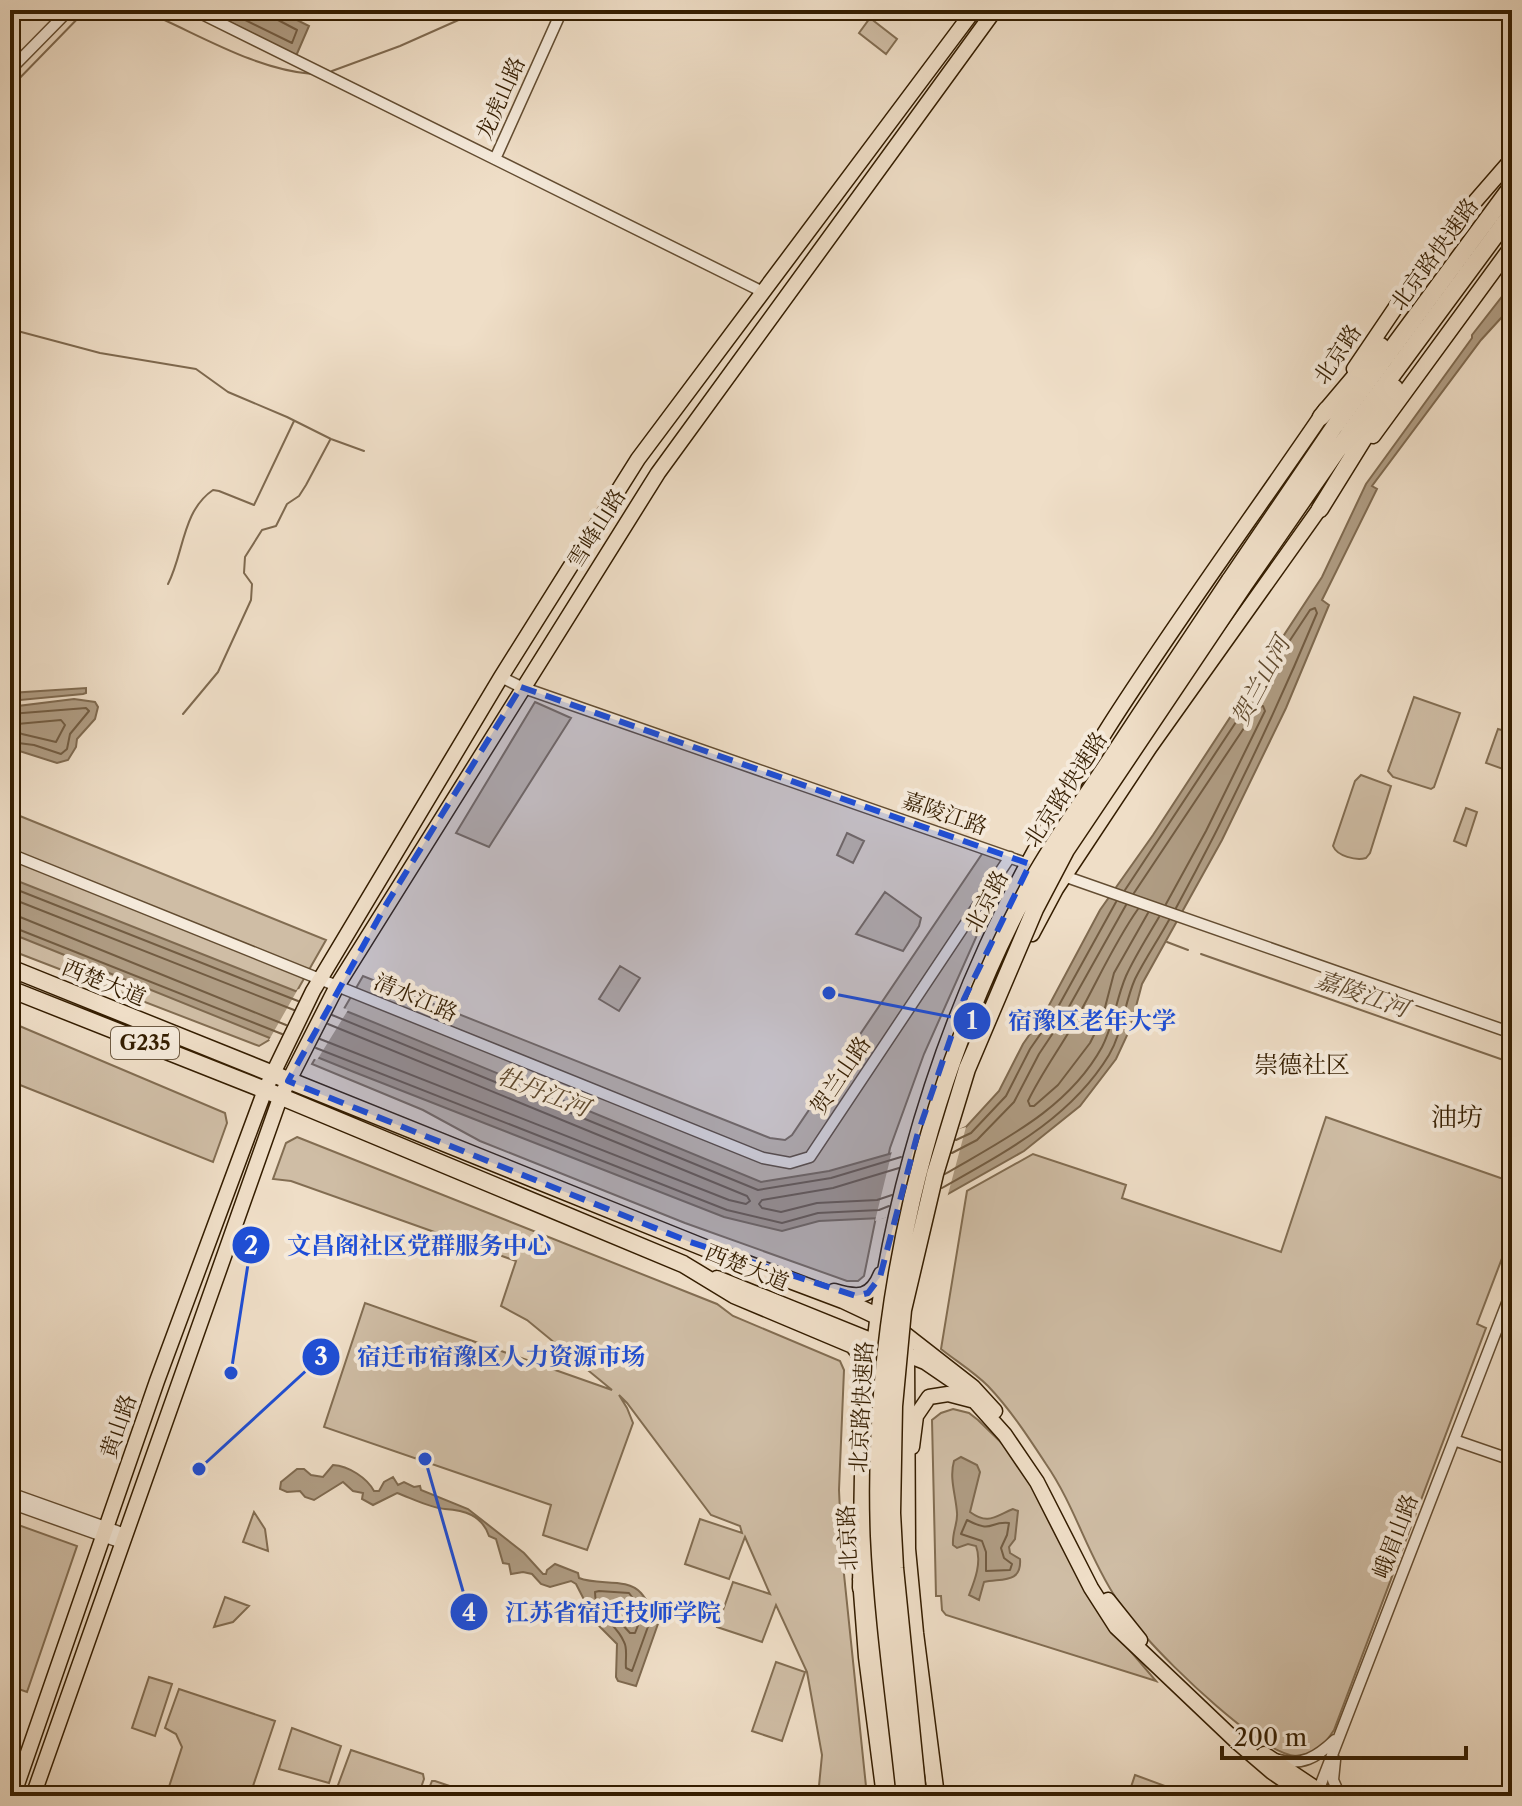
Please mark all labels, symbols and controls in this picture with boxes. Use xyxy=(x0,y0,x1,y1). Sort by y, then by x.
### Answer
street label: 龙虎山路 xyxy=(470,53,531,144)
street label: 北京路快速路 xyxy=(1385,193,1484,316)
street label: 北京路 xyxy=(1308,319,1367,389)
street label: 雪峰山路 xyxy=(562,484,631,573)
water label: 贺兰山河 xyxy=(1225,628,1298,730)
street label: 北京路快速路 xyxy=(1018,727,1113,852)
street label: 嘉陵江路 xyxy=(899,786,991,841)
street label: 北京路 xyxy=(959,866,1014,937)
street label: 西楚大道 xyxy=(58,953,150,1011)
water label: 嘉陵江河 xyxy=(1312,964,1416,1024)
street label: 清水江路 xyxy=(370,968,462,1027)
callout: 宿豫区老年大学 xyxy=(952,997,1192,1045)
text: 1 xyxy=(967,1006,978,1035)
text: 宿豫区老年大学 xyxy=(1008,1006,1176,1035)
road number: G235 xyxy=(111,1027,179,1059)
street label: 贺兰山路 xyxy=(805,1031,876,1119)
district label: 崇德社区 xyxy=(1254,1050,1350,1079)
water label: 牡丹江河 xyxy=(493,1061,597,1124)
district label: 油坊 xyxy=(1431,1101,1483,1133)
callout: 文昌阁社区党群服务中心 xyxy=(231,1221,567,1269)
text: 2 xyxy=(244,1231,258,1260)
text: 文昌阁社区党群服务中心 xyxy=(287,1231,551,1260)
street label: 西楚大道 xyxy=(701,1238,793,1296)
callout: 宿迁市宿豫区人力资源市场 xyxy=(301,1333,661,1381)
street label: 北京路快速路 xyxy=(845,1340,878,1474)
text: 3 xyxy=(314,1342,328,1371)
text: 宿迁市宿豫区人力资源市场 xyxy=(357,1342,645,1371)
street label: 黄山路 xyxy=(95,1391,142,1462)
street label: 峨眉山路 xyxy=(1367,1490,1424,1582)
street label: 北京路 xyxy=(832,1504,863,1572)
callout: 江苏省宿迁技师学院 xyxy=(449,1588,737,1636)
text: 4 xyxy=(462,1598,476,1627)
text: 江苏省宿迁技师学院 xyxy=(505,1598,721,1627)
scale bar xyxy=(1222,1710,1466,1760)
text: 200 m xyxy=(1234,1723,1307,1752)

